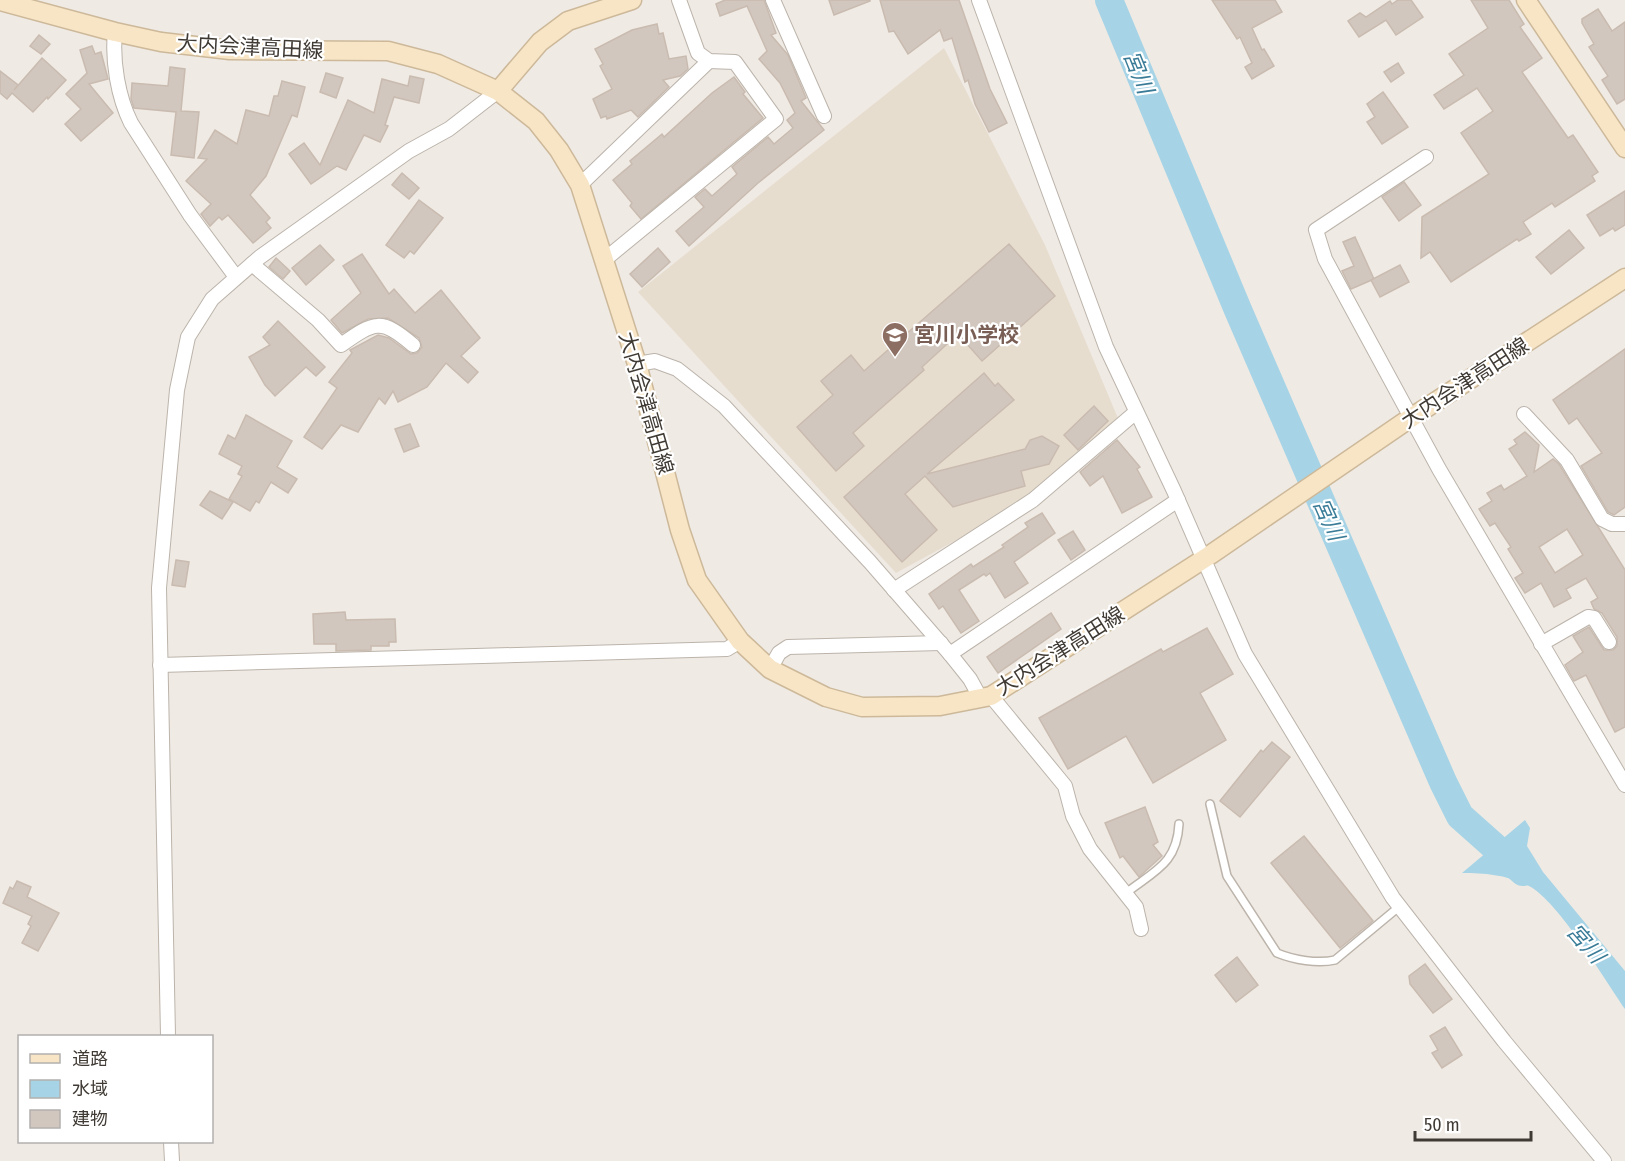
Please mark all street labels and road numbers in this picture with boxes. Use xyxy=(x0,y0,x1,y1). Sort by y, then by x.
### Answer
street label: 大内会津高田線 xyxy=(176,30,324,64)
street label: 大内会津高田線 xyxy=(613,329,679,477)
street label: 大内会津高田線 xyxy=(1396,332,1534,434)
street label: 大内会津高田線 xyxy=(991,601,1129,701)

